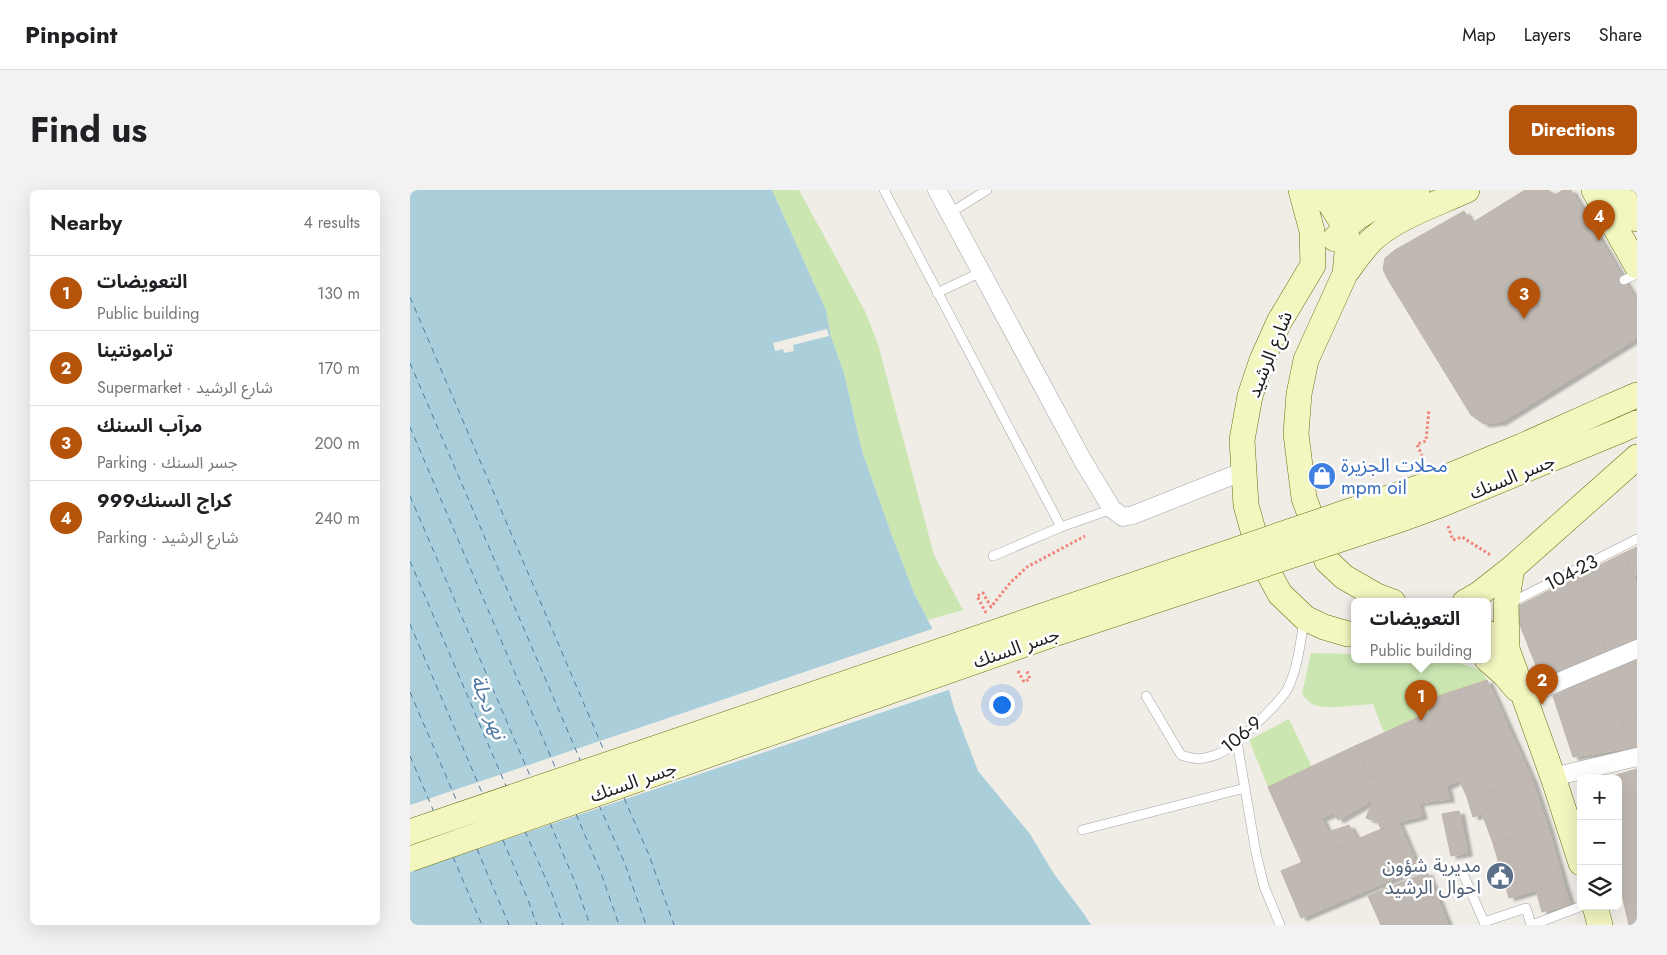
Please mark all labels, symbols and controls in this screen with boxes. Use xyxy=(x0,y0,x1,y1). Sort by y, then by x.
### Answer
text: Pinpoint xyxy=(25,17,117,52)
text: Map xyxy=(1462,22,1496,48)
text: Layers xyxy=(1524,22,1571,48)
text: Share xyxy=(1599,22,1642,48)
text: Find us xyxy=(30,105,147,155)
button: Directions xyxy=(1509,105,1637,155)
pin: 4 xyxy=(1583,200,1615,241)
text: Nearby xyxy=(50,208,122,238)
text: 4 results xyxy=(304,211,360,234)
text: التعويضات xyxy=(97,268,187,295)
pin: 3 xyxy=(1508,278,1540,319)
text: 1 xyxy=(62,282,70,305)
text: 130 m xyxy=(317,282,360,305)
text: Public building xyxy=(97,302,199,325)
street label: شارع الرشيد xyxy=(1240,307,1299,402)
text: ترامونتينا xyxy=(97,337,173,364)
text: 2 xyxy=(61,357,71,380)
text: 170 m xyxy=(318,357,360,380)
text: Supermarket · شارع الرشيد xyxy=(97,376,273,399)
text: مرآب السنك xyxy=(97,412,202,439)
text: 3 xyxy=(61,432,71,455)
text: 200 m xyxy=(314,432,360,455)
street label: جسر السنك xyxy=(1465,447,1559,506)
text: Parking · جسر السنك xyxy=(97,451,238,474)
place label: محلات الجزيرة mpm oil xyxy=(1341,452,1448,501)
shop icon: محلات الجزيرة mpm oil xyxy=(1307,461,1337,491)
text: كراج السنك999 xyxy=(97,487,232,514)
text: 4 xyxy=(60,507,72,530)
text: 240 m xyxy=(315,507,360,530)
text: Parking · شارع الرشيد xyxy=(97,526,238,549)
street label: 104-23 xyxy=(1540,548,1602,597)
popup xyxy=(1351,598,1491,663)
text: التعويضات xyxy=(1370,605,1460,632)
street label: جسر السنك xyxy=(969,620,1063,675)
text: Public building xyxy=(1370,639,1472,662)
pin: 2 xyxy=(1526,664,1558,705)
water label: نهر دجلة xyxy=(464,671,514,745)
pin: 1 xyxy=(1405,680,1437,721)
your location xyxy=(989,692,1015,718)
street label: 106-9 xyxy=(1215,709,1268,759)
street label: جسر السنك xyxy=(586,754,680,809)
map controls xyxy=(1577,775,1622,910)
button: + xyxy=(1577,775,1622,820)
button: − xyxy=(1577,820,1622,865)
place label: مديرية شؤون احوال الرشيد xyxy=(1382,852,1481,901)
public building icon: مديرية شؤون احوال الرشيد xyxy=(1485,861,1515,891)
button: layers xyxy=(1577,865,1622,910)

